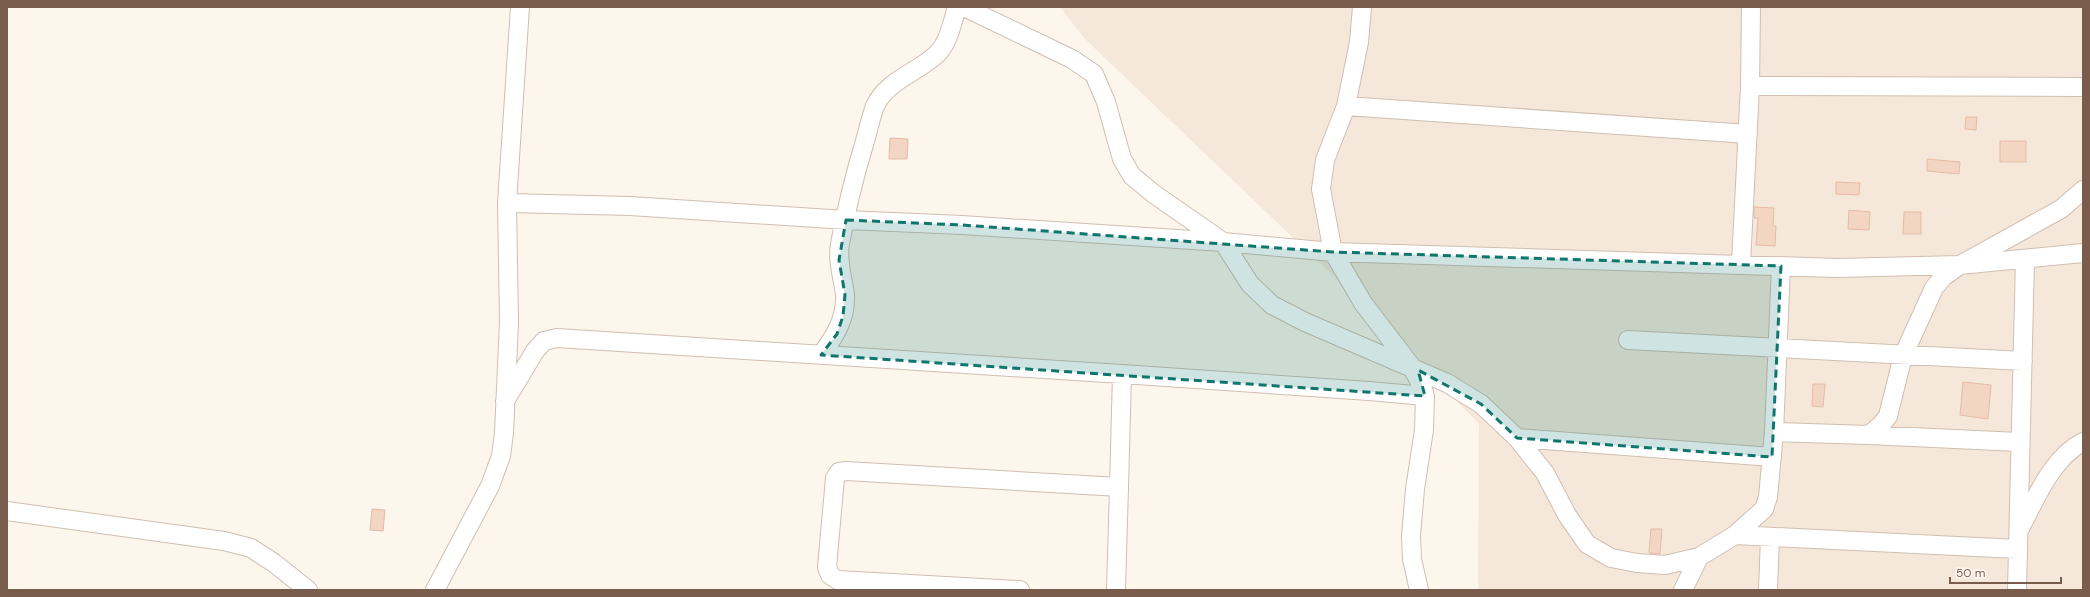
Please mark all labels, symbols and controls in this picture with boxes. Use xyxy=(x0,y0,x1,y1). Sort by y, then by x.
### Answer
scale bar xyxy=(1950,559,2061,585)
text: 50 m xyxy=(1956,565,1985,581)

